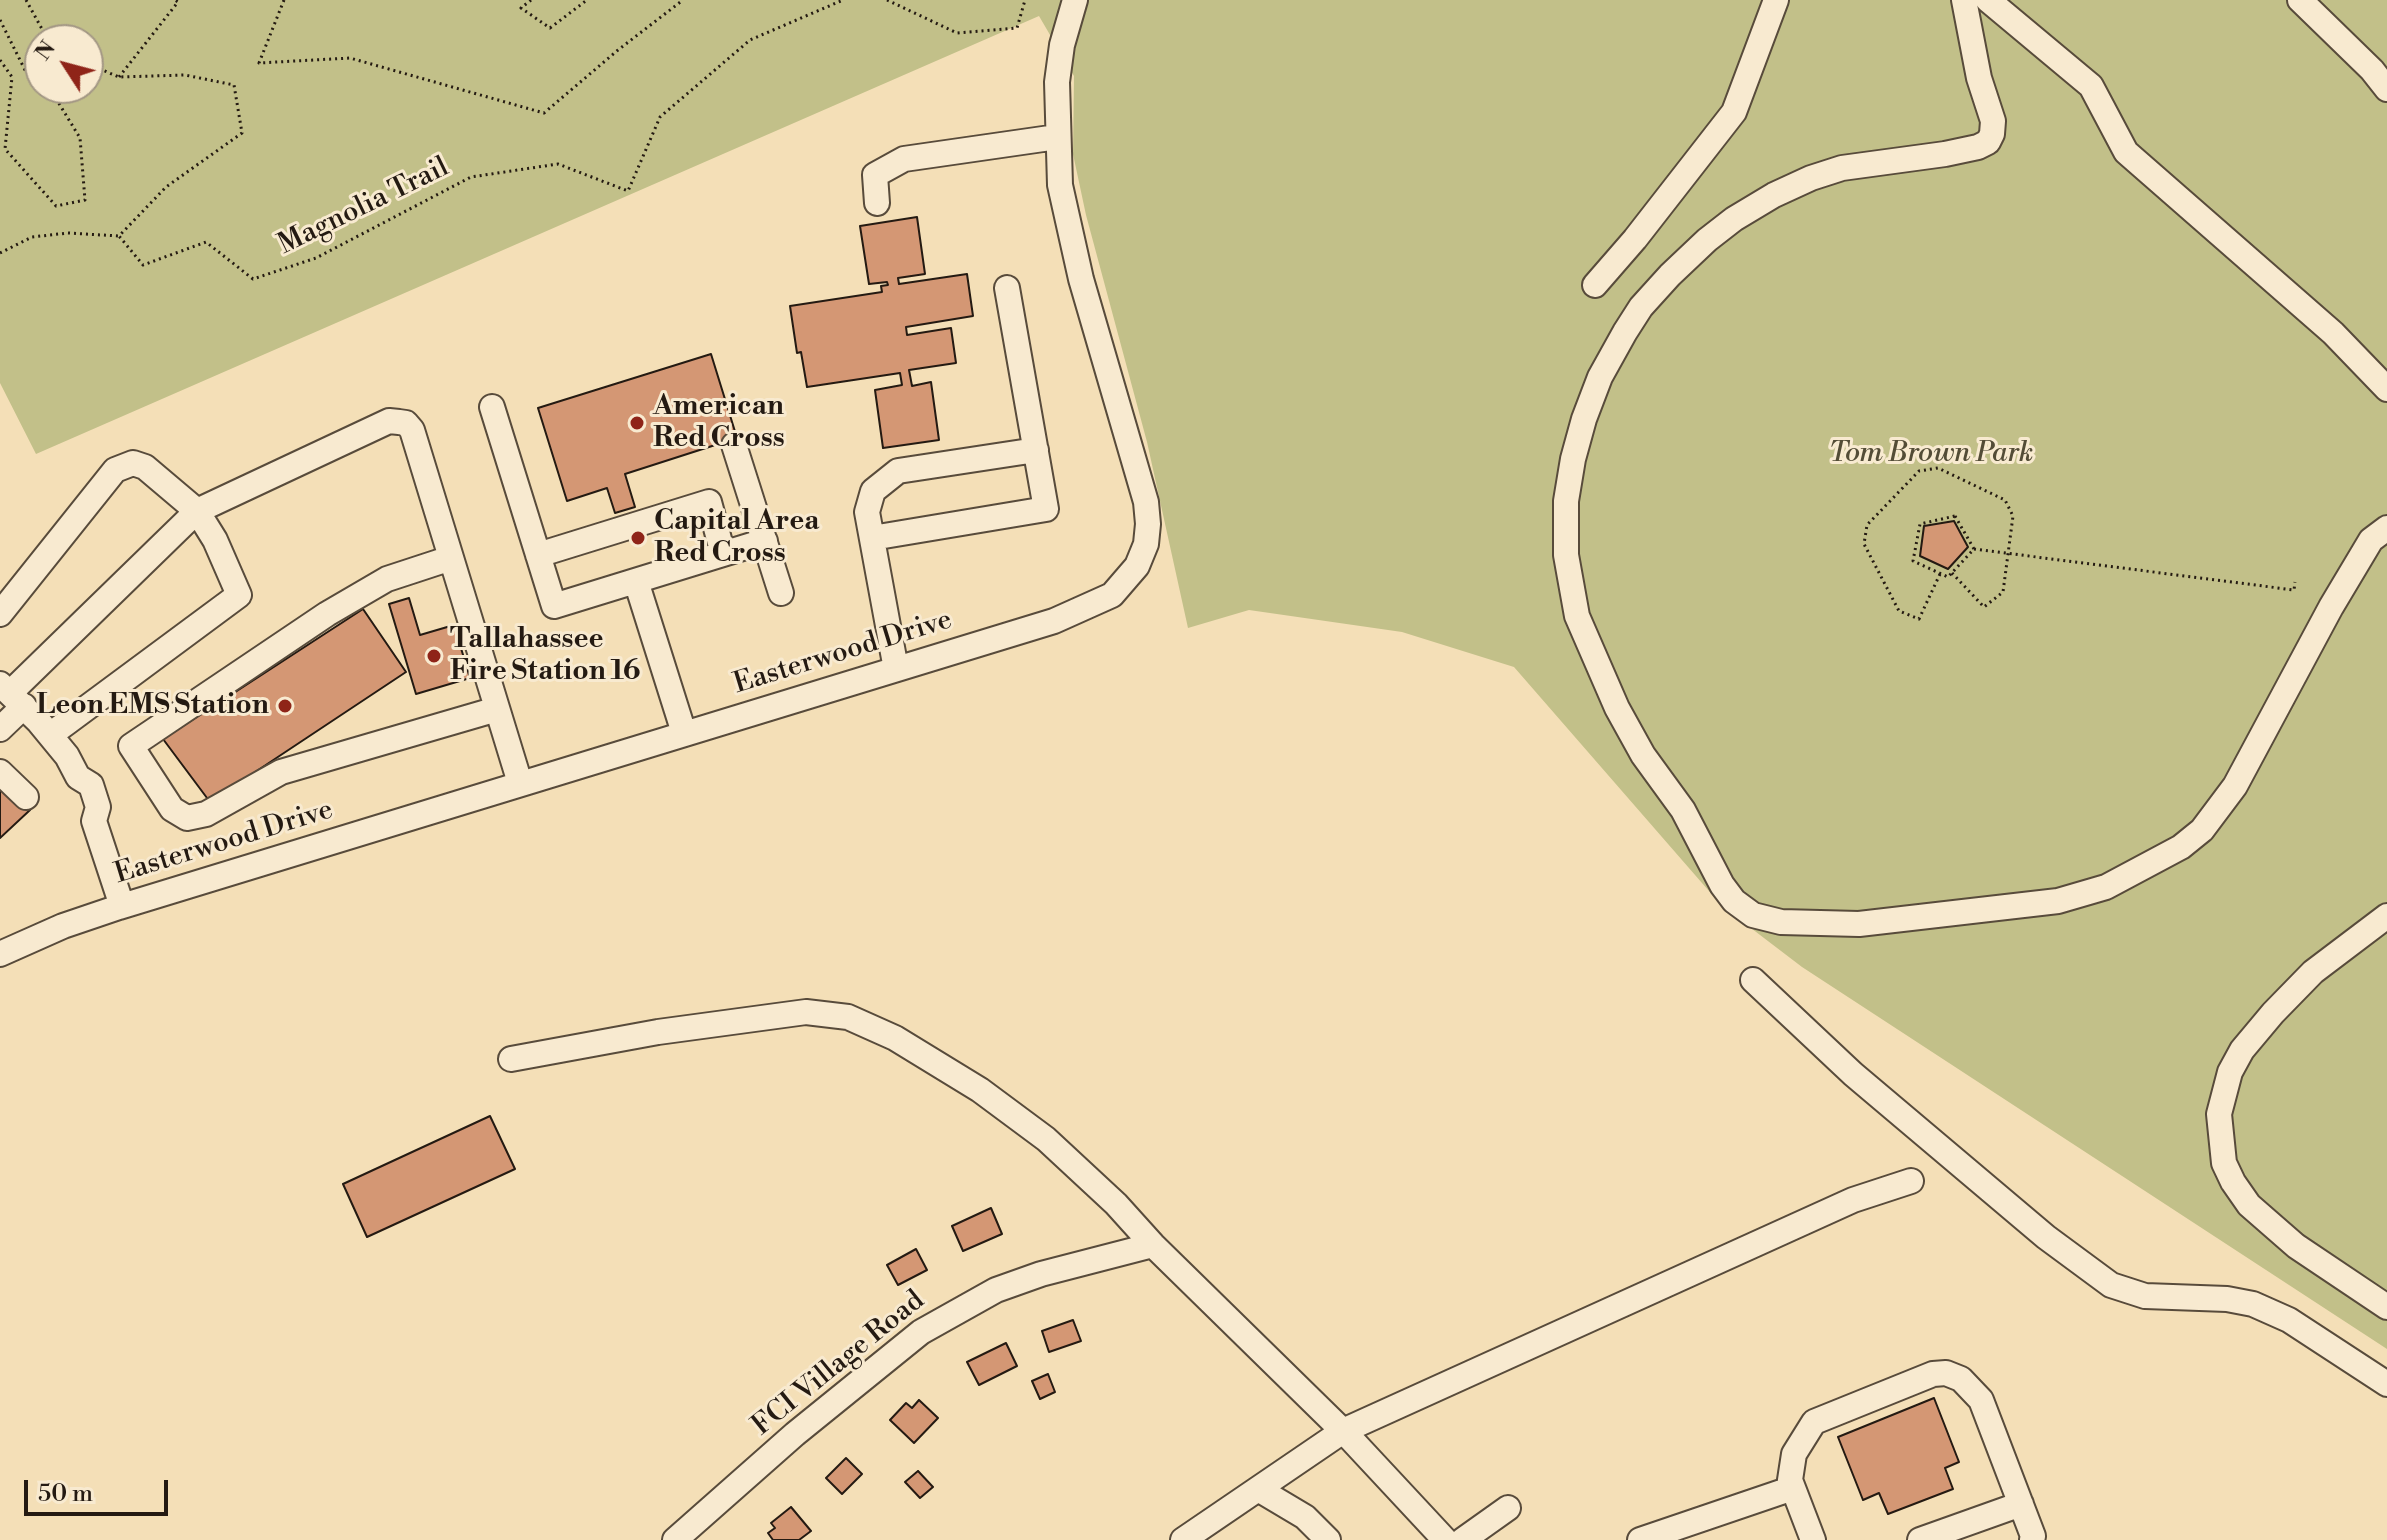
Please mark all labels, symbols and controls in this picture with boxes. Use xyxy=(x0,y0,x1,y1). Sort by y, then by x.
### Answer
north arrow xyxy=(24,24,104,104)
text: N xyxy=(30,36,62,66)
street label: Magnolia Trail xyxy=(273,151,455,263)
place label: American Red Cross xyxy=(653,390,785,456)
marker: American Red Cross xyxy=(628,414,646,432)
park label: Tom Brown Park xyxy=(1829,437,2033,471)
place label: Capital Area Red Cross xyxy=(654,505,819,571)
marker: Capital Area Red Cross xyxy=(629,529,647,547)
street label: Easterwood Drive xyxy=(730,604,956,702)
place label: Tallahassee Fire Station 16 xyxy=(450,623,640,689)
marker: Tallahassee Fire Station 16 xyxy=(425,647,443,665)
place label: Leon EMS Station xyxy=(36,689,269,723)
marker: Leon EMS Station xyxy=(276,697,294,715)
street label: Easterwood Drive xyxy=(111,794,337,892)
street label: FCI Village Road xyxy=(746,1284,932,1444)
scale bar xyxy=(28,1464,172,1514)
text: 50 m xyxy=(38,1479,93,1509)

